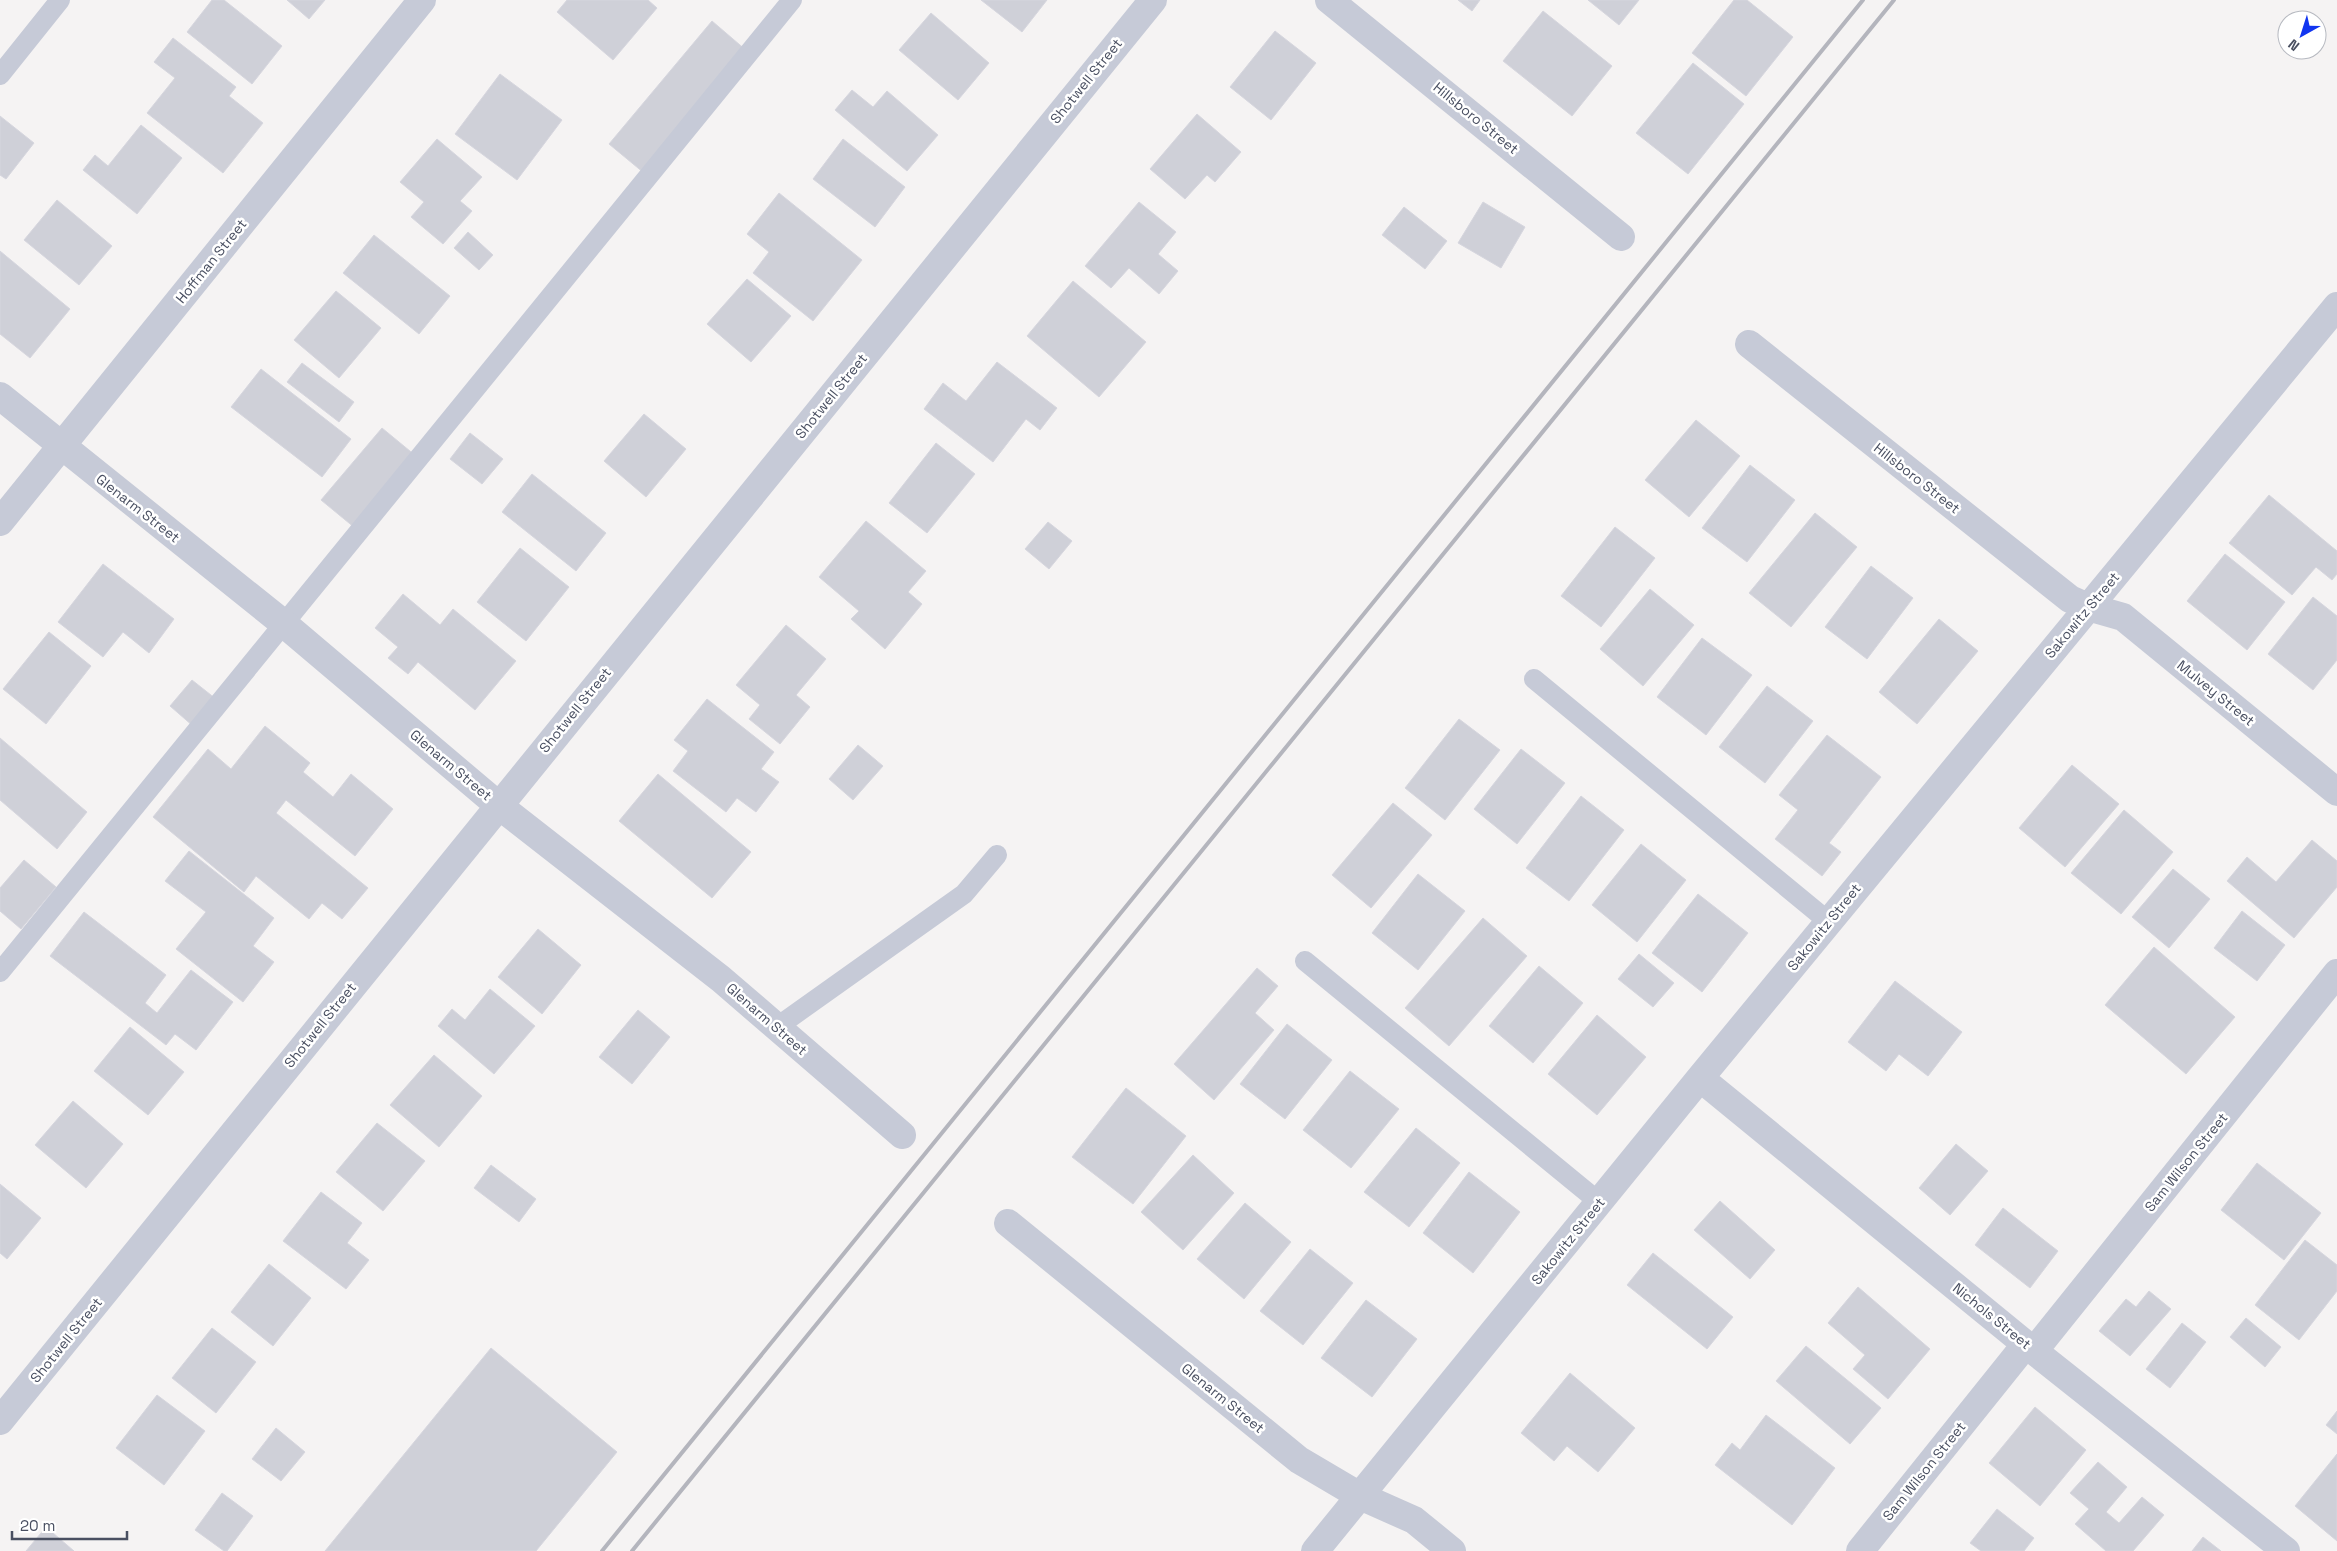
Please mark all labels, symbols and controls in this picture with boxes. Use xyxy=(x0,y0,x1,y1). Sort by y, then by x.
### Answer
north arrow xyxy=(2277,10,2327,60)
street label: Shotwell Street xyxy=(1046,35,1126,127)
text: N xyxy=(2285,35,2303,55)
street label: Hillsboro Street xyxy=(1430,78,1522,158)
street label: Hoffman Street xyxy=(172,215,250,307)
street label: Shotwell Street xyxy=(791,350,871,442)
street label: Hillsboro Street xyxy=(1870,439,1964,517)
street label: Glenarm Street xyxy=(93,470,183,546)
street label: Sakowitz Street xyxy=(2041,568,2123,662)
street label: Mulvey Street xyxy=(2174,656,2258,730)
street label: Shotwell Street xyxy=(535,664,615,756)
street label: Glenarm Street xyxy=(406,726,496,804)
street label: Sakowitz Street xyxy=(1783,880,1865,974)
street label: Shotwell Street xyxy=(280,979,360,1071)
street label: Glenarm Street xyxy=(723,979,811,1059)
street label: Sam Wilson Street xyxy=(2141,1109,2231,1215)
street label: Sakowitz Street xyxy=(1527,1194,1609,1288)
street label: Nichols Street xyxy=(1949,1279,2035,1353)
street label: Shotwell Street xyxy=(26,1294,106,1386)
street label: Glenarm Street xyxy=(1178,1359,1268,1437)
street label: Sam Wilson Street xyxy=(1879,1418,1969,1524)
scale bar xyxy=(12,1508,128,1540)
text: 20 m xyxy=(20,1516,55,1535)

